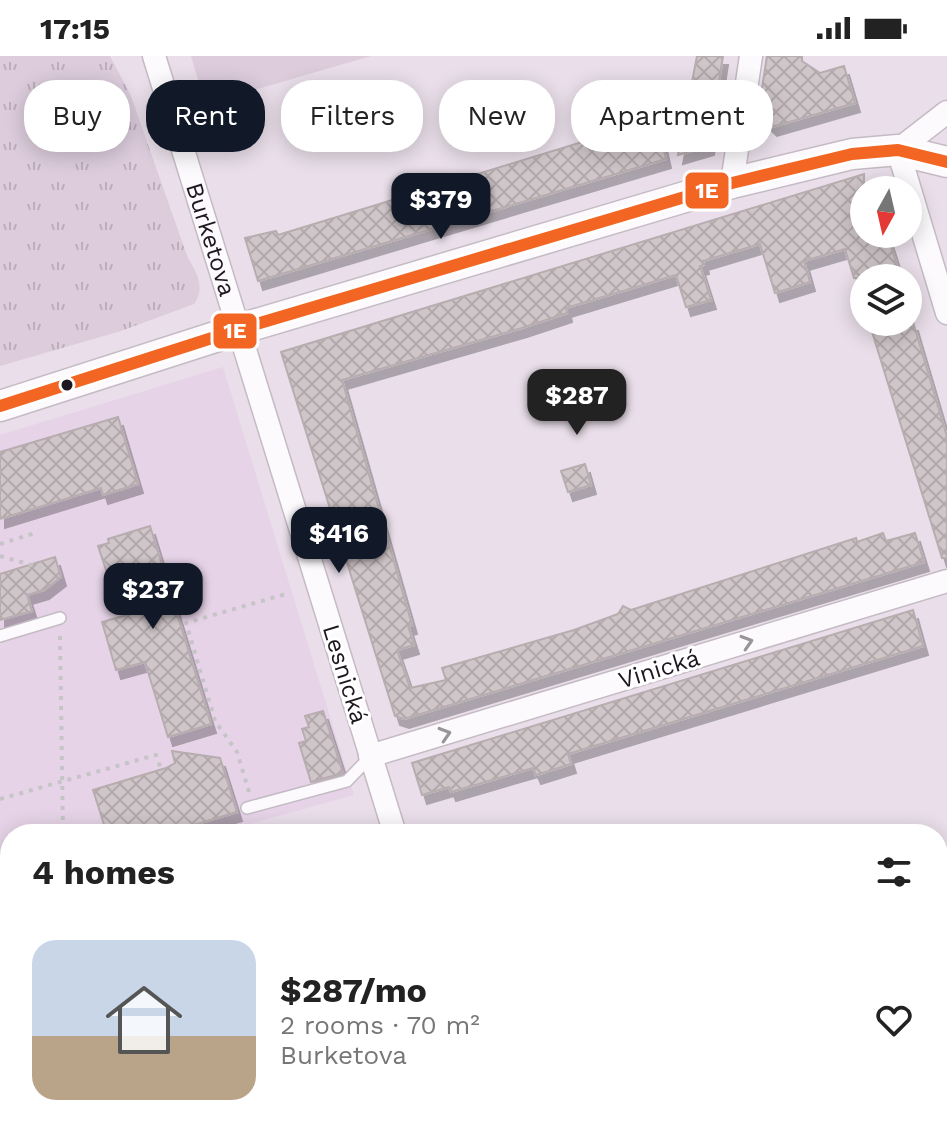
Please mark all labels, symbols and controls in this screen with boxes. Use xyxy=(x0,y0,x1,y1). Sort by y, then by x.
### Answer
text: 17:15 xyxy=(40,11,110,46)
chip: Buy xyxy=(24,80,130,152)
chip: Rent xyxy=(146,80,265,152)
chip: Filters xyxy=(281,80,423,152)
chip: New xyxy=(439,80,555,152)
chip: Apartment xyxy=(571,80,773,152)
line badge: 1E xyxy=(684,171,730,210)
pin: $379 xyxy=(394,173,488,241)
north arrow xyxy=(850,176,922,248)
map controls xyxy=(850,176,922,336)
text: 1E xyxy=(695,178,719,203)
street label: Burketova xyxy=(180,179,242,300)
text: $379 xyxy=(409,184,473,214)
button: layers xyxy=(850,264,922,336)
line badge: 1E xyxy=(212,312,258,350)
text: 1E xyxy=(223,318,247,343)
pin: $287 xyxy=(530,369,624,437)
unlabelled marker xyxy=(59,377,75,393)
text: $287 xyxy=(545,380,609,410)
pin: $416 xyxy=(292,507,386,575)
text: $416 xyxy=(309,518,369,548)
pin: $237 xyxy=(106,563,200,631)
text: $237 xyxy=(122,574,184,604)
street label: Lesnická xyxy=(317,621,373,727)
one-way arrow xyxy=(740,635,754,651)
street label: Vinická xyxy=(615,643,703,695)
one-way arrow xyxy=(438,727,451,743)
icon: filters xyxy=(872,850,916,894)
text: 4 homes xyxy=(32,852,175,892)
text: $287/mo xyxy=(280,970,427,1010)
icon: home xyxy=(96,972,192,1068)
icon: heart xyxy=(872,998,916,1042)
text: 2 rooms · 70 m² xyxy=(280,1010,480,1040)
text: Burketova xyxy=(280,1040,407,1070)

